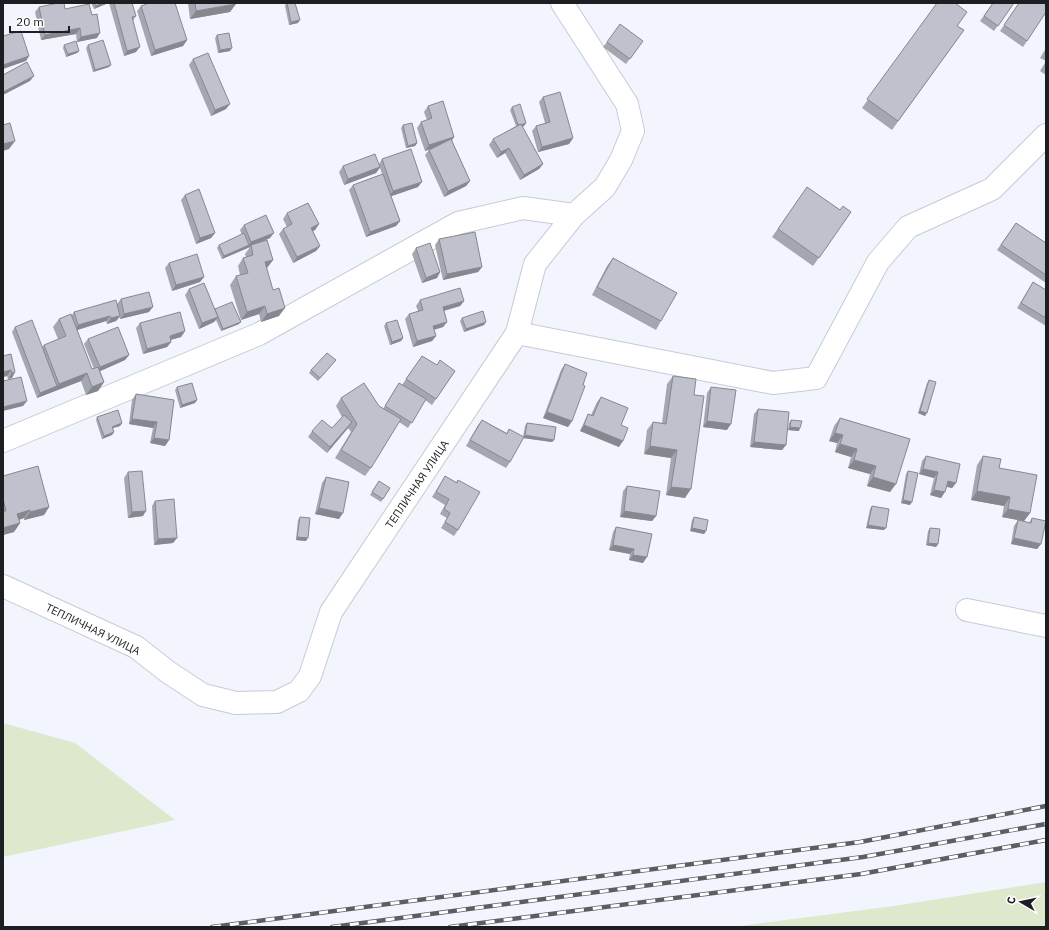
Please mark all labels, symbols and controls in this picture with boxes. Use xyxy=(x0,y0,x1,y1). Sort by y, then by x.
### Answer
scale bar xyxy=(10,8,69,34)
text: 20 m xyxy=(16,14,44,29)
street label: ТЕПЛИЧНАЯ УЛИЦА xyxy=(382,437,452,531)
street label: ТЕПЛИЧНАЯ УЛИЦА xyxy=(43,600,143,658)
north arrow xyxy=(1001,882,1041,922)
text: С xyxy=(1004,896,1019,905)

